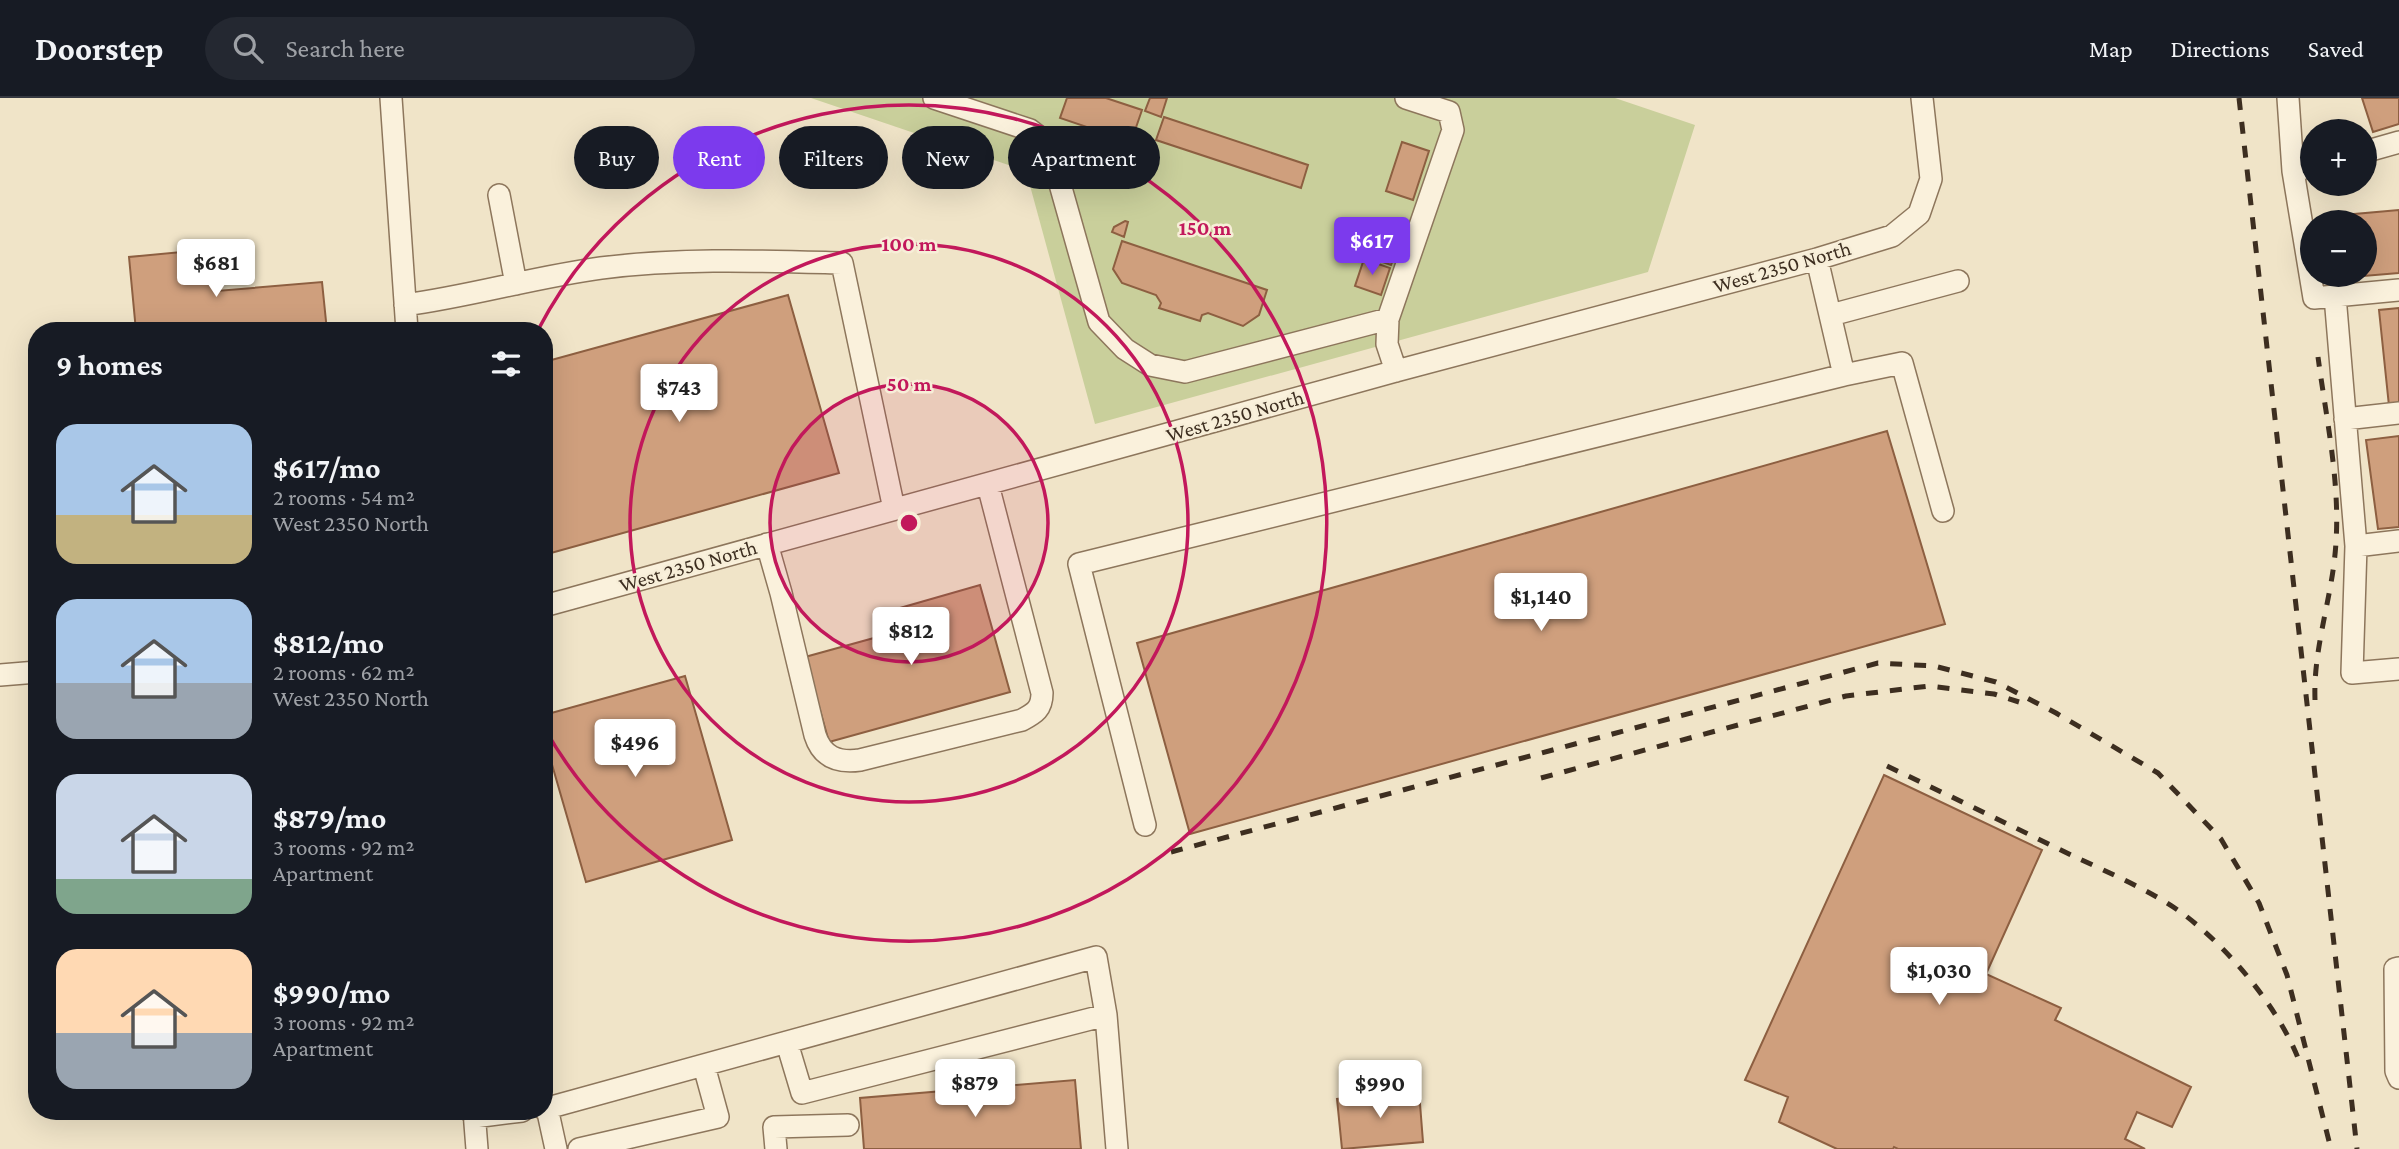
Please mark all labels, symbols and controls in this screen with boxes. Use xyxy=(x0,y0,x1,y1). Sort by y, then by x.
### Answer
search box xyxy=(205,17,695,80)
icon: search xyxy=(229,29,267,67)
text: Doorstep xyxy=(35,30,163,67)
text: Search here xyxy=(285,34,405,63)
text: Map xyxy=(2089,35,2133,62)
text: Directions xyxy=(2171,35,2270,62)
text: Saved xyxy=(2308,35,2364,62)
map controls xyxy=(2300,119,2377,287)
button: + xyxy=(2300,119,2377,196)
chip: Buy xyxy=(574,126,659,189)
chip: Rent xyxy=(673,126,765,189)
chip: Filters xyxy=(779,126,888,189)
chip: New xyxy=(902,126,994,189)
chip: Apartment xyxy=(1008,126,1160,189)
button: − xyxy=(2300,210,2377,287)
text: 150 m xyxy=(1179,216,1232,240)
pin: $617 xyxy=(1331,218,1413,277)
text: $617 xyxy=(1350,227,1394,253)
text: 100 m xyxy=(881,232,937,256)
street label: West 2350 North xyxy=(1710,236,1854,298)
pin: $681 xyxy=(175,240,257,299)
text: $681 xyxy=(193,249,239,275)
icon: filters xyxy=(487,345,525,383)
text: 9 homes xyxy=(56,348,163,381)
pin: $743 xyxy=(638,364,720,424)
text: 50 m xyxy=(887,372,932,396)
text: $743 xyxy=(657,374,701,400)
street label: West 2350 North xyxy=(1163,385,1307,447)
text: $617/mo xyxy=(273,451,381,484)
icon: home xyxy=(112,452,196,536)
text: 2 rooms · 54 m² xyxy=(273,484,415,510)
text: West 2350 North xyxy=(273,510,429,536)
centre of rings xyxy=(897,511,921,535)
street label: West 2350 North xyxy=(616,535,760,597)
pin: $1,140 xyxy=(1484,574,1598,633)
text: $1,140 xyxy=(1510,583,1572,609)
pin: $812 xyxy=(870,608,952,667)
text: $812 xyxy=(888,617,934,643)
text: $812/mo xyxy=(273,626,384,659)
icon: home xyxy=(112,627,196,711)
text: 2 rooms · 62 m² xyxy=(273,659,414,685)
text: West 2350 North xyxy=(273,685,429,711)
pin: $496 xyxy=(594,720,676,779)
text: $496 xyxy=(611,729,659,755)
text: $879/mo xyxy=(273,801,386,834)
icon: home xyxy=(112,802,196,886)
text: 3 rooms · 92 m² xyxy=(273,834,414,860)
text: Apartment xyxy=(273,860,373,886)
pin: $1,030 xyxy=(1882,948,1996,1007)
text: $1,030 xyxy=(1906,957,1972,983)
text: $990/mo xyxy=(273,976,390,1009)
icon: home xyxy=(112,977,196,1061)
text: 3 rooms · 92 m² xyxy=(273,1009,414,1035)
text: Apartment xyxy=(273,1035,373,1061)
pin: $879 xyxy=(934,1060,1016,1119)
pin: $990 xyxy=(1339,1060,1421,1120)
text: $879 xyxy=(951,1069,999,1095)
text: $990 xyxy=(1355,1070,1405,1096)

